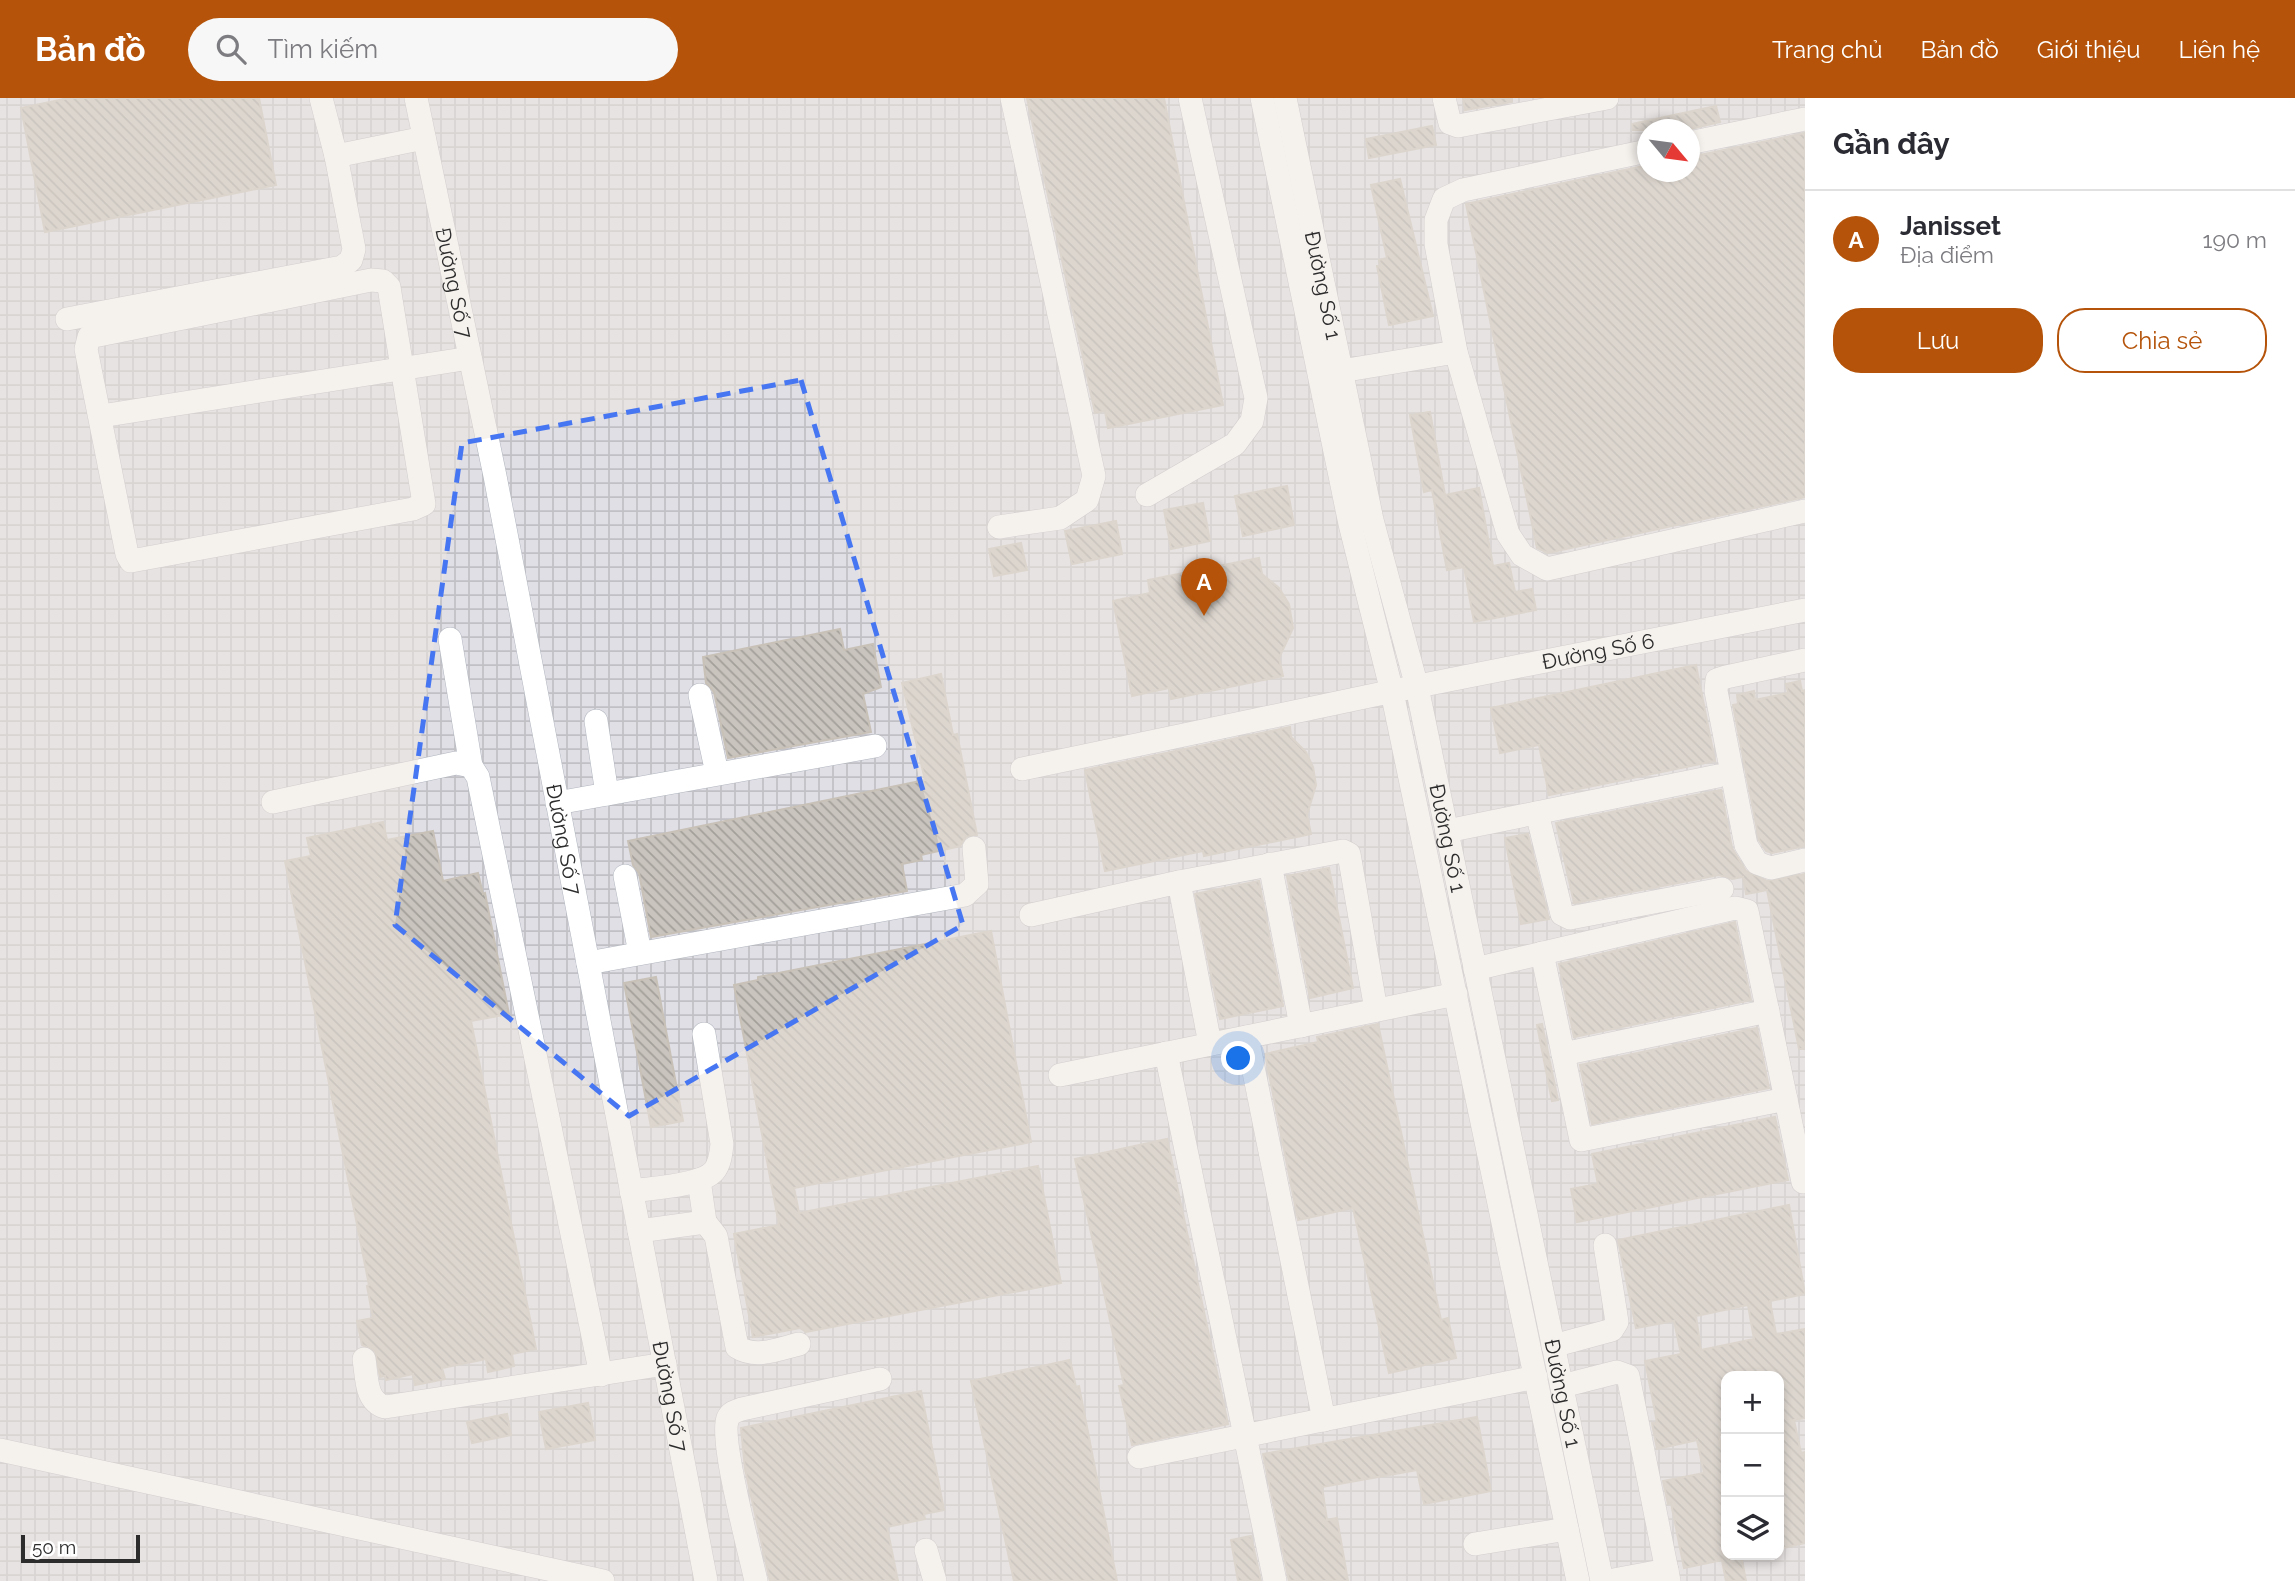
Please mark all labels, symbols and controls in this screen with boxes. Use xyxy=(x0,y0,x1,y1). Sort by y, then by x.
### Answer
search box xyxy=(188,18,678,81)
text: Bản đồ xyxy=(35,30,146,69)
icon: search xyxy=(212,30,250,68)
text: Tìm kiếm xyxy=(268,34,378,64)
text: Trang chủ xyxy=(1772,35,1882,64)
text: Bản đồ xyxy=(1920,35,1999,64)
text: Giới thiệu xyxy=(2037,35,2140,64)
text: Liên hệ xyxy=(2178,35,2260,64)
north arrow xyxy=(1637,119,1700,182)
text: Gần đây xyxy=(1833,126,1950,161)
text: Janisset xyxy=(1900,211,2001,241)
street label: Đường Số 7 xyxy=(431,225,479,341)
text: A xyxy=(1848,226,1864,253)
text: 190 m xyxy=(2203,226,2267,253)
street label: Đường Số 1 xyxy=(1300,229,1347,342)
text: Địa điểm xyxy=(1900,241,1994,268)
button: Lưu xyxy=(1833,308,2043,373)
button: Chia sẻ xyxy=(2057,308,2267,373)
pin: A xyxy=(1181,558,1227,616)
street label: Đường Số 6 xyxy=(1540,627,1656,674)
street label: Đường Số 1 xyxy=(1425,781,1472,895)
street label: Đường Số 7 xyxy=(542,782,587,898)
your location xyxy=(1221,1041,1255,1075)
street label: Đường Số 1 xyxy=(1540,1337,1587,1450)
street label: Đường Số 7 xyxy=(648,1339,694,1455)
map controls xyxy=(1721,1371,1784,1560)
button: + xyxy=(1721,1371,1784,1434)
button: − xyxy=(1721,1434,1784,1497)
button: layers xyxy=(1721,1497,1784,1560)
scale bar xyxy=(21,1532,140,1564)
text: 50 m xyxy=(32,1536,76,1558)

